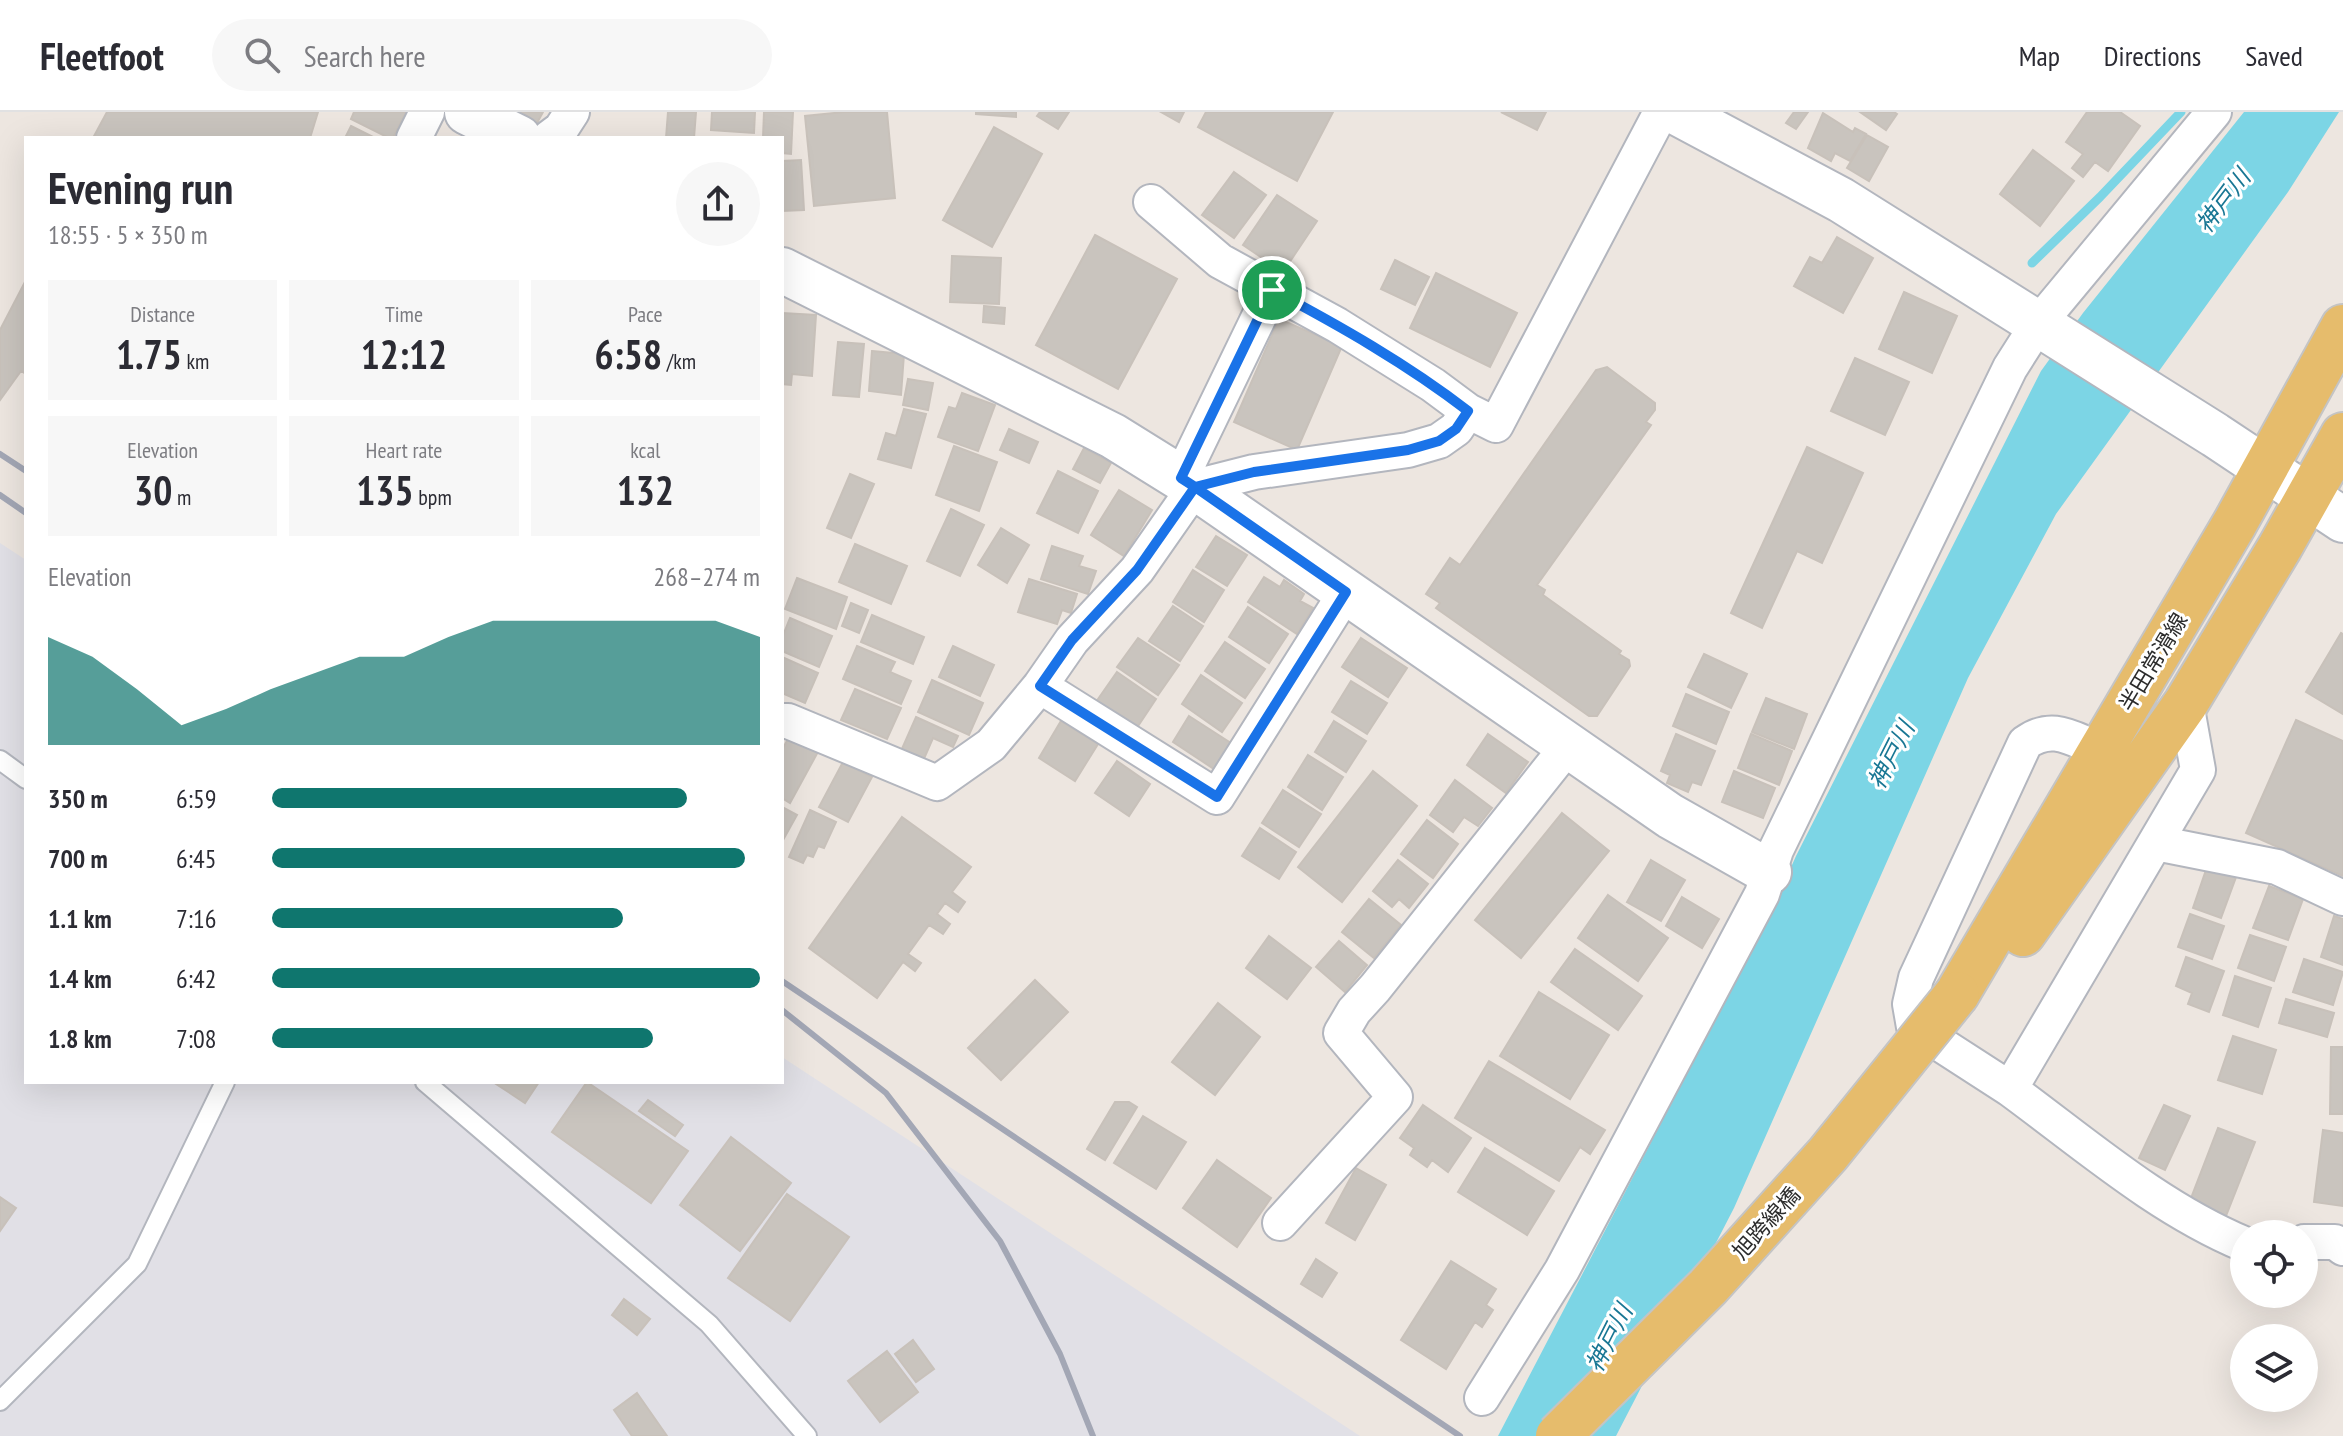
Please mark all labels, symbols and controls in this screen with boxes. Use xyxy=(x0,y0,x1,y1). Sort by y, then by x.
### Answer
search box xyxy=(212,19,772,91)
text: Fleetfoot xyxy=(40,31,164,80)
icon: search xyxy=(240,33,284,77)
text: Search here xyxy=(304,36,426,75)
text: Map xyxy=(2019,37,2060,74)
text: Directions xyxy=(2104,37,2201,74)
text: Saved xyxy=(2245,37,2303,74)
text: Evening run xyxy=(48,159,233,216)
water label: 神戸川 xyxy=(2189,161,2259,239)
button: share xyxy=(676,162,760,246)
text: 18:55 · 5 × 350 m xyxy=(48,218,208,251)
pin xyxy=(1238,256,1306,324)
icon: arrive xyxy=(1250,268,1294,312)
text: Distance xyxy=(130,300,195,328)
text: Time xyxy=(385,300,423,328)
text: Pace xyxy=(628,300,663,328)
text: 1.75 xyxy=(116,328,182,380)
text: 12:12 xyxy=(361,328,447,380)
text: 6:58 xyxy=(595,328,662,380)
text: km xyxy=(182,347,209,375)
text: /km xyxy=(662,347,696,375)
text: Elevation xyxy=(127,436,198,464)
text: Heart rate xyxy=(366,436,442,464)
text: kcal xyxy=(630,436,660,464)
text: 30 xyxy=(134,464,172,516)
text: 135 xyxy=(356,464,414,516)
text: 132 xyxy=(617,464,674,516)
text: m xyxy=(172,483,191,511)
text: bpm xyxy=(414,483,452,511)
text: Elevation xyxy=(48,560,131,593)
text: 268–274 m xyxy=(654,560,760,593)
street label: 半田常滑線 xyxy=(2113,608,2193,716)
water label: 神戸川 xyxy=(1861,713,1923,794)
text: 350 m xyxy=(48,782,108,815)
text: 6:59 xyxy=(176,782,216,815)
text: 700 m xyxy=(48,842,108,875)
text: 6:45 xyxy=(176,842,216,875)
text: 1.1 km xyxy=(48,902,112,935)
text: 7:16 xyxy=(176,902,216,935)
text: 1.4 km xyxy=(48,962,112,995)
text: 6:42 xyxy=(176,962,216,995)
text: 1.8 km xyxy=(48,1022,112,1055)
text: 7:08 xyxy=(176,1022,216,1055)
street label: 旭跨線橋 xyxy=(1726,1181,1806,1265)
map controls xyxy=(2230,1220,2318,1412)
button: locate xyxy=(2230,1220,2318,1308)
water label: 神戸川 xyxy=(1579,1296,1641,1377)
button: layers xyxy=(2230,1324,2318,1412)

